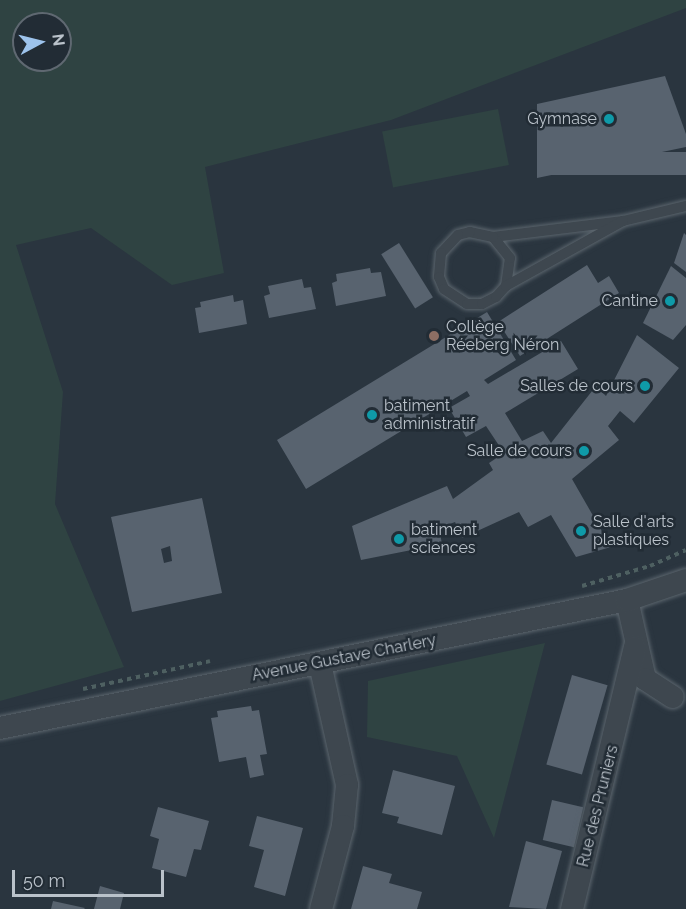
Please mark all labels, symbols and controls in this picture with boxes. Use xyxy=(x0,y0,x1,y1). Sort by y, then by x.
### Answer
north arrow xyxy=(12,12,72,72)
text: N xyxy=(48,33,69,47)
place label: Gymnase xyxy=(527,109,597,129)
marker: Gymnase xyxy=(602,112,616,126)
place label: Cantine xyxy=(601,291,658,311)
marker: Cantine xyxy=(663,294,677,308)
place label: Collège Réeberg Néron xyxy=(446,317,559,355)
marker: Collège Réeberg Néron xyxy=(427,329,441,343)
place label: Salles de cours xyxy=(520,376,633,396)
marker: Salles de cours xyxy=(638,379,652,393)
place label: batiment administratif xyxy=(384,396,475,434)
marker: batiment administratif xyxy=(365,408,379,422)
place label: Salle de cours xyxy=(467,441,572,461)
marker: Salle de cours xyxy=(577,444,591,458)
place label: Salle d'arts plastiques xyxy=(593,512,674,550)
place label: batiment sciences xyxy=(411,520,477,558)
marker: Salle d'arts plastiques xyxy=(574,524,588,538)
marker: batiment sciences xyxy=(392,532,406,546)
street label: Avenue Gustave Charlery xyxy=(250,631,438,685)
street label: Rue des Pruniers xyxy=(574,743,622,869)
scale bar xyxy=(15,858,166,896)
text: 50 m xyxy=(23,870,65,891)

